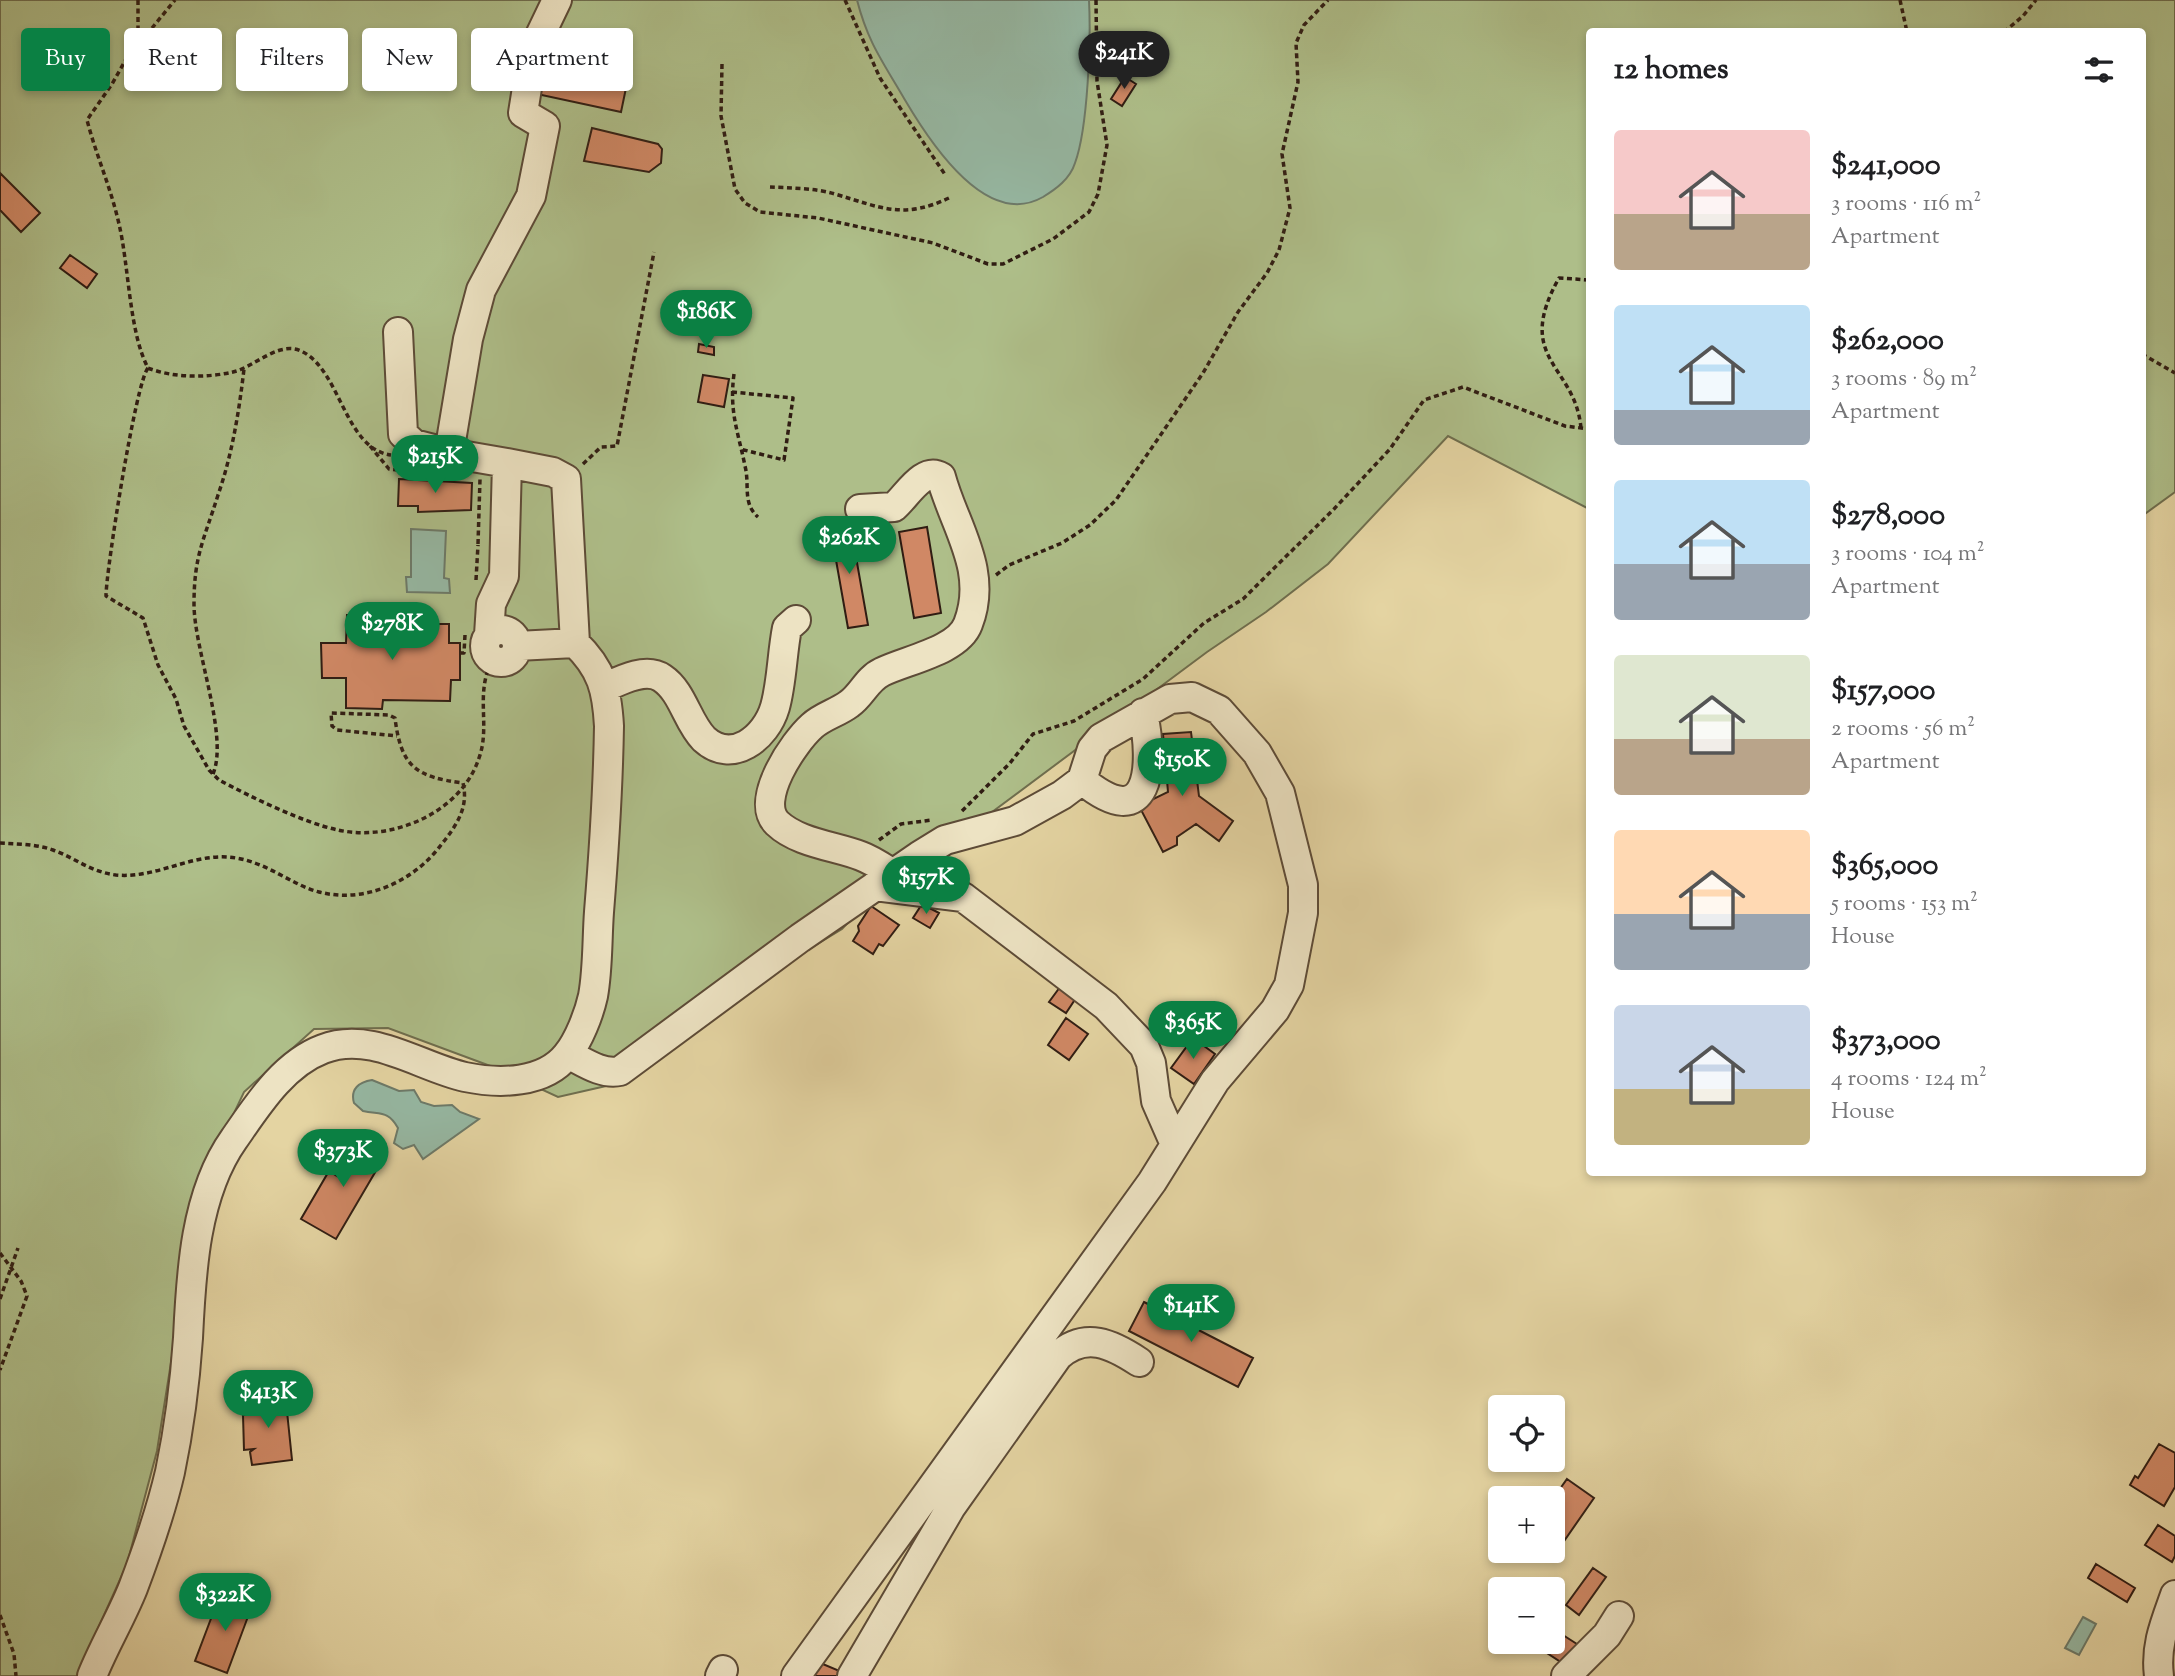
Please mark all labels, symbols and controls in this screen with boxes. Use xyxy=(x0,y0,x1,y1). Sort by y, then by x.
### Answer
chip: Buy xyxy=(21,28,110,91)
chip: Rent xyxy=(124,28,222,91)
chip: Filters xyxy=(236,28,348,91)
chip: New xyxy=(362,28,457,91)
chip: Apartment xyxy=(471,28,633,91)
pin: $241K xyxy=(1075,32,1173,91)
text: $241K xyxy=(1094,37,1154,70)
text: 12 homes xyxy=(1614,49,1729,92)
icon: filters xyxy=(2080,51,2118,89)
text: $241,000 xyxy=(1831,145,1941,188)
icon: home xyxy=(1670,158,1754,242)
text: 3 rooms · 116 m² xyxy=(1831,188,1981,221)
text: Apartment xyxy=(1831,221,1940,254)
pin: $186K xyxy=(657,290,755,350)
text: $186K xyxy=(676,296,736,329)
text: $262,000 xyxy=(1831,320,1944,363)
icon: home xyxy=(1670,333,1754,417)
text: 3 rooms · 89 m² xyxy=(1831,363,1977,396)
text: Apartment xyxy=(1831,396,1940,429)
pin: $215K xyxy=(386,435,484,495)
text: $215K xyxy=(407,441,463,474)
text: $278,000 xyxy=(1831,495,1945,538)
icon: home xyxy=(1670,508,1754,592)
pin: $262K xyxy=(800,516,898,576)
text: $262K xyxy=(818,522,880,555)
text: 3 rooms · 104 m² xyxy=(1831,538,1985,571)
text: Apartment xyxy=(1831,571,1940,604)
pin: $278K xyxy=(343,602,441,662)
text: $278K xyxy=(361,608,423,641)
text: $157,000 xyxy=(1831,670,1935,713)
icon: home xyxy=(1670,683,1754,767)
text: 2 rooms · 56 m² xyxy=(1831,713,1975,746)
pin: $150K xyxy=(1133,738,1231,798)
text: $150K xyxy=(1154,744,1210,777)
text: Apartment xyxy=(1831,746,1940,779)
text: $365,000 xyxy=(1831,845,1938,888)
pin: $157K xyxy=(877,856,975,916)
icon: home xyxy=(1670,858,1754,942)
text: $157K xyxy=(898,862,954,895)
text: 5 rooms · 153 m² xyxy=(1831,888,1978,921)
text: House xyxy=(1831,921,1895,954)
pin: $365K xyxy=(1144,1002,1242,1061)
text: $365K xyxy=(1164,1007,1222,1040)
text: $373,000 xyxy=(1831,1020,1941,1063)
icon: home xyxy=(1670,1033,1754,1117)
text: 4 rooms · 124 m² xyxy=(1831,1063,1987,1096)
text: House xyxy=(1831,1096,1895,1129)
pin: $373K xyxy=(294,1130,392,1189)
text: $373K xyxy=(313,1135,373,1168)
pin: $141K xyxy=(1142,1284,1240,1344)
text: $141K xyxy=(1163,1290,1219,1323)
pin: $413K xyxy=(219,1370,317,1430)
text: $413K xyxy=(239,1376,297,1409)
map controls xyxy=(1488,1395,1565,1654)
button: locate xyxy=(1488,1395,1565,1472)
button: + xyxy=(1488,1486,1565,1563)
pin: $322K xyxy=(176,1574,274,1633)
button: − xyxy=(1488,1577,1565,1654)
text: $322K xyxy=(195,1579,255,1612)

